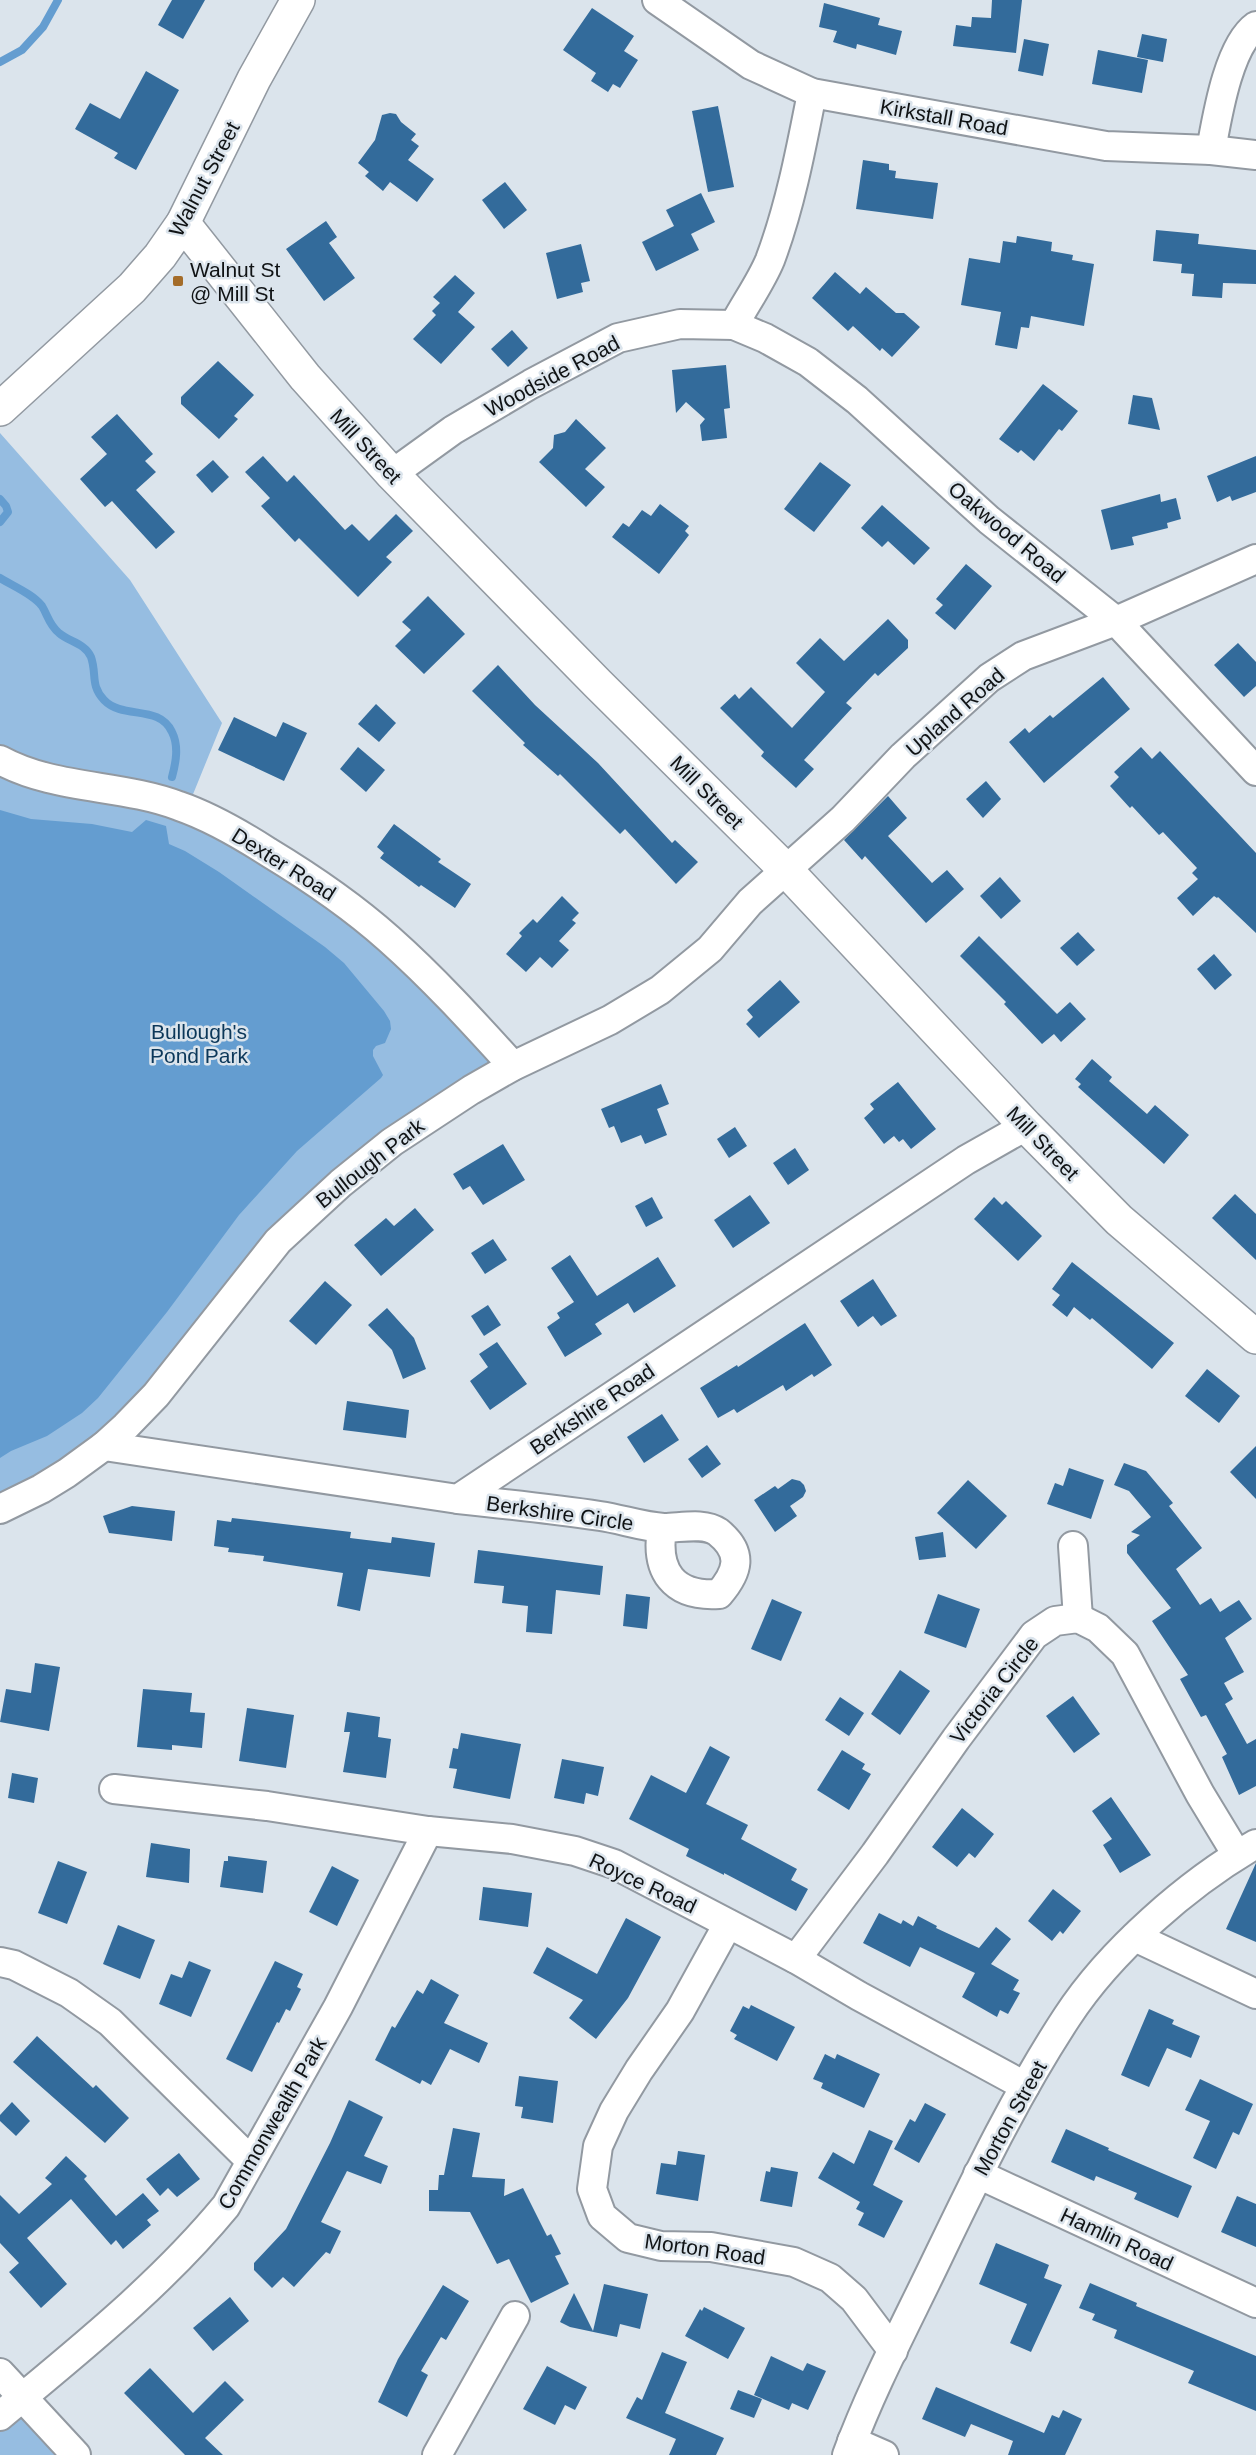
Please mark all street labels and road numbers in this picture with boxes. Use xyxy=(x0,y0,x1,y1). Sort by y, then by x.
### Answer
street label: Kirkstall Road xyxy=(878,94,1010,140)
street label: Walnut Street xyxy=(164,118,244,240)
street label: Woodside Road xyxy=(481,331,623,421)
street label: Mill Street xyxy=(326,404,406,488)
street label: Oakwood Road xyxy=(944,477,1070,587)
street label: Upland Road xyxy=(901,663,1009,761)
street label: Mill Street xyxy=(666,751,748,833)
street label: Dexter Road xyxy=(228,823,340,905)
street label: Mill Street xyxy=(1002,1101,1084,1185)
street label: Bullough Park xyxy=(311,1113,429,1212)
street label: Berkshire Road xyxy=(526,1359,658,1459)
street label: Berkshire Circle xyxy=(485,1491,635,1535)
street label: Victoria Circle xyxy=(945,1632,1043,1748)
street label: Royce Road xyxy=(586,1848,700,1918)
street label: Commonwealth Park xyxy=(213,2032,331,2213)
street label: Morton Street xyxy=(969,2057,1051,2179)
street label: Hamlin Road xyxy=(1057,2203,1177,2275)
street label: Morton Road xyxy=(643,2229,767,2269)

